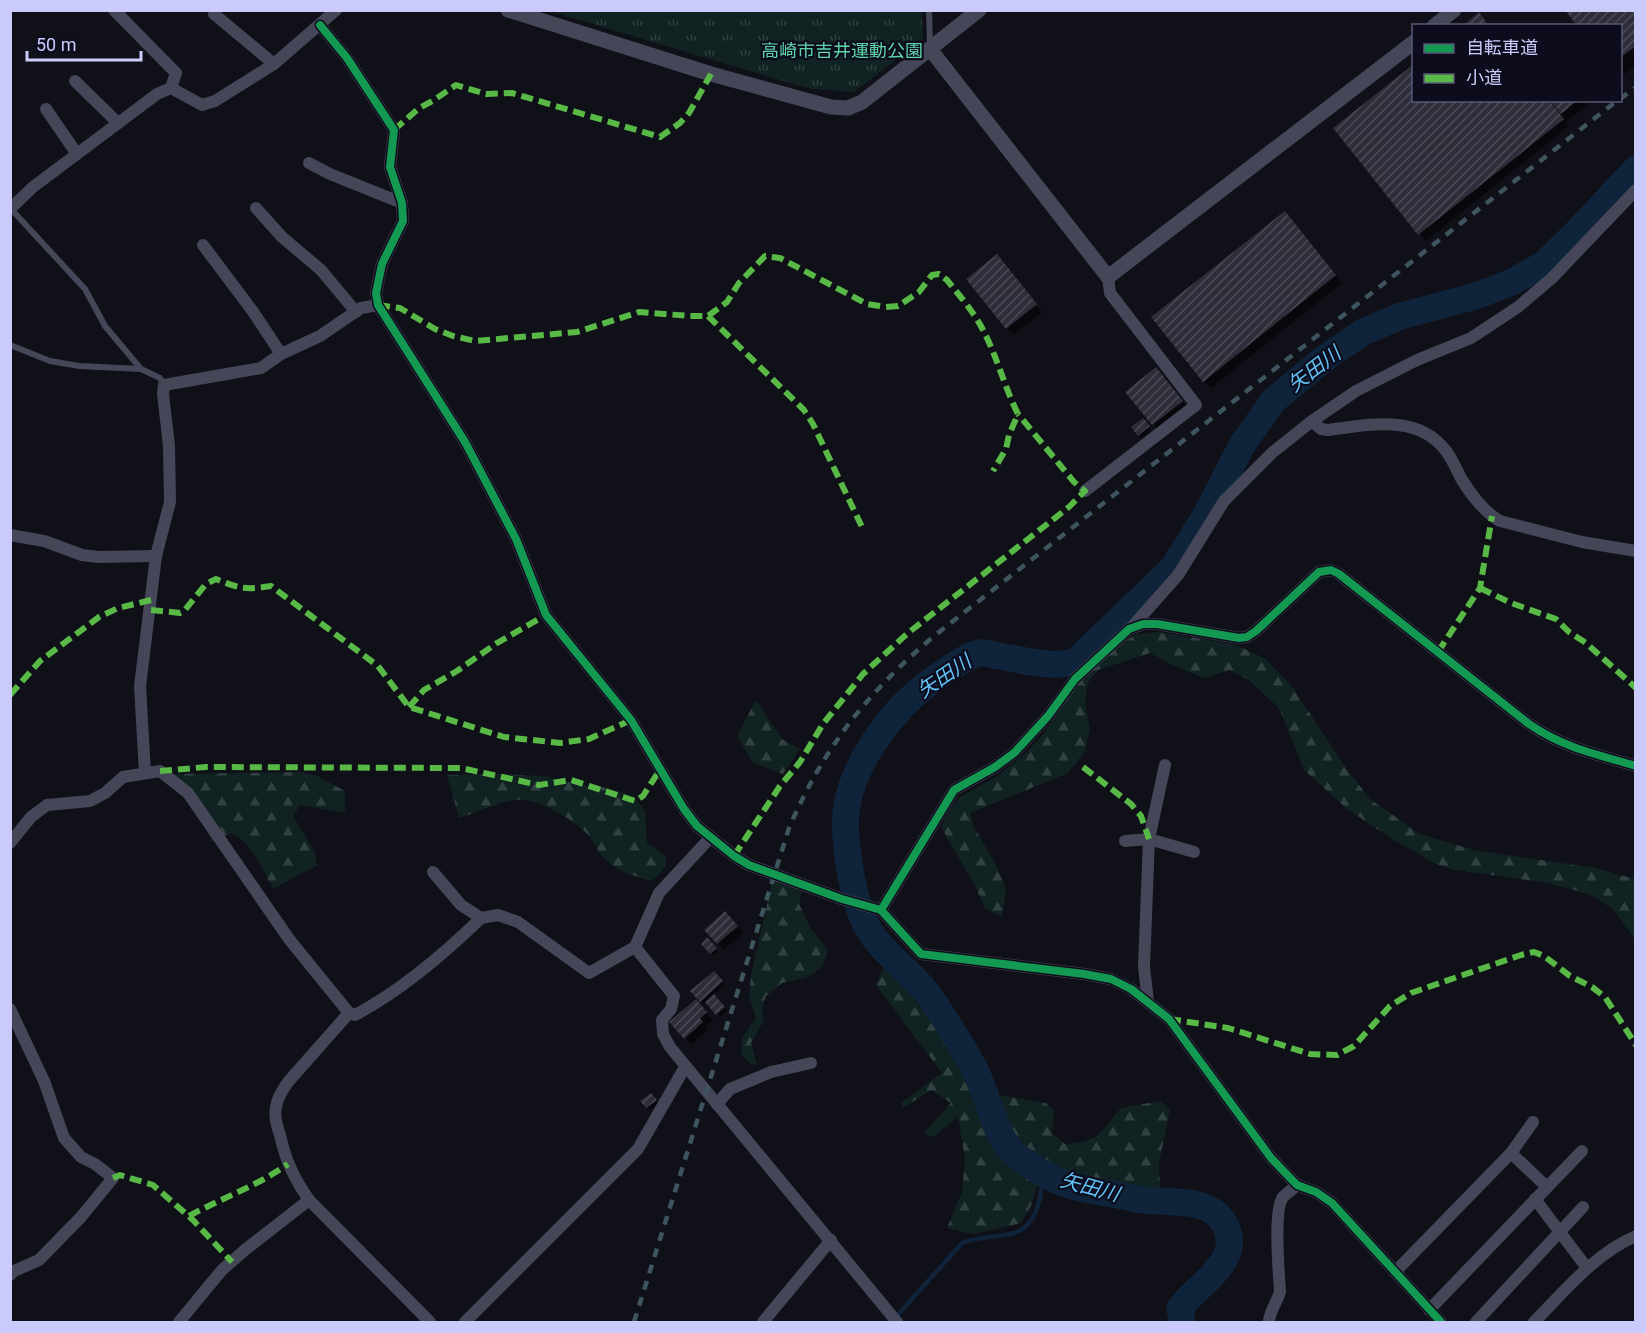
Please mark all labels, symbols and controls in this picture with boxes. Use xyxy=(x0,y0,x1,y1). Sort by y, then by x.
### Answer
scale bar xyxy=(27,24,141,62)
legend xyxy=(1412,24,1622,102)
text: 50 m xyxy=(36,34,76,55)
text: 自転車道 xyxy=(1466,37,1538,58)
park label: 高崎市吉井運動公園 xyxy=(761,40,923,61)
text: 小道 xyxy=(1466,67,1502,88)
water label: 矢田川 xyxy=(1283,340,1347,397)
water label: 矢田川 xyxy=(912,648,977,703)
water label: 矢田川 xyxy=(1058,1168,1124,1207)

